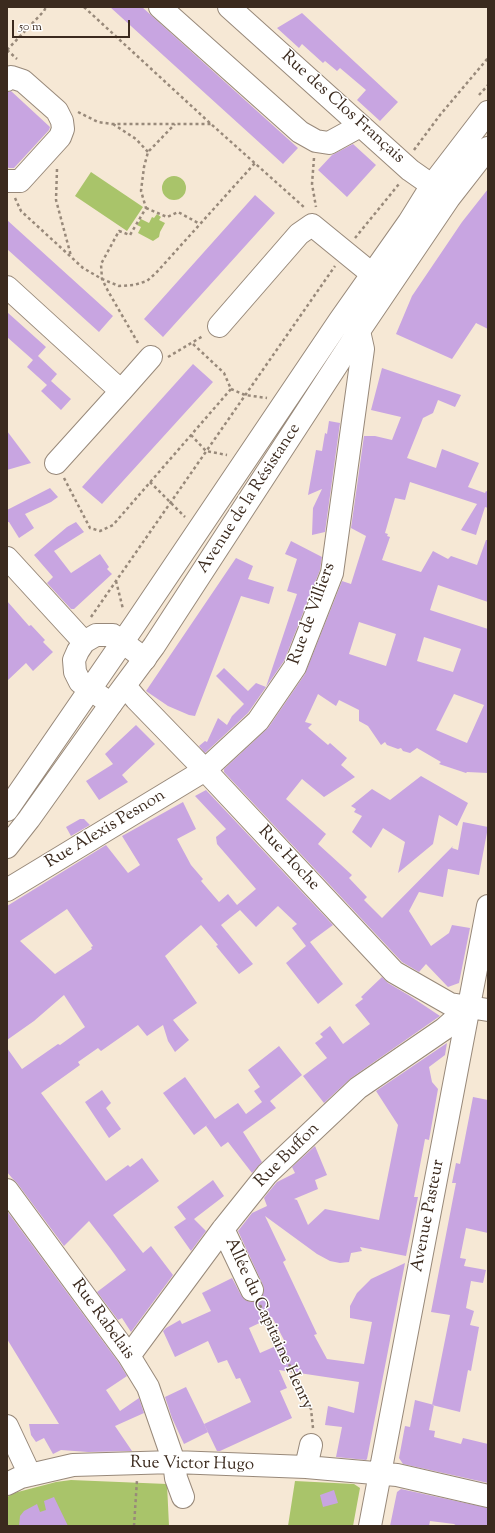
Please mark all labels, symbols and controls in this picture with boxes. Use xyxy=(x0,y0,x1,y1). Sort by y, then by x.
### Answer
scale bar xyxy=(14,12,132,38)
text: 50 m xyxy=(19,18,42,36)
street label: Rue des Clos Français xyxy=(276,47,408,169)
street label: Avenue de la Résistance xyxy=(194,420,306,578)
street label: Rue de Villiers xyxy=(285,560,341,668)
street label: Rue Alexis Pesnon xyxy=(42,786,170,874)
street label: Rue Hoche xyxy=(253,822,323,896)
street label: Rue Buffon xyxy=(251,1119,325,1193)
street label: Avenue Pasteur xyxy=(408,1158,450,1274)
street label: Allée du Capitaine Henry xyxy=(219,1235,317,1413)
street label: Rue Rabelais xyxy=(66,1276,138,1364)
street label: Rue Victor Hugo xyxy=(130,1454,254,1476)

